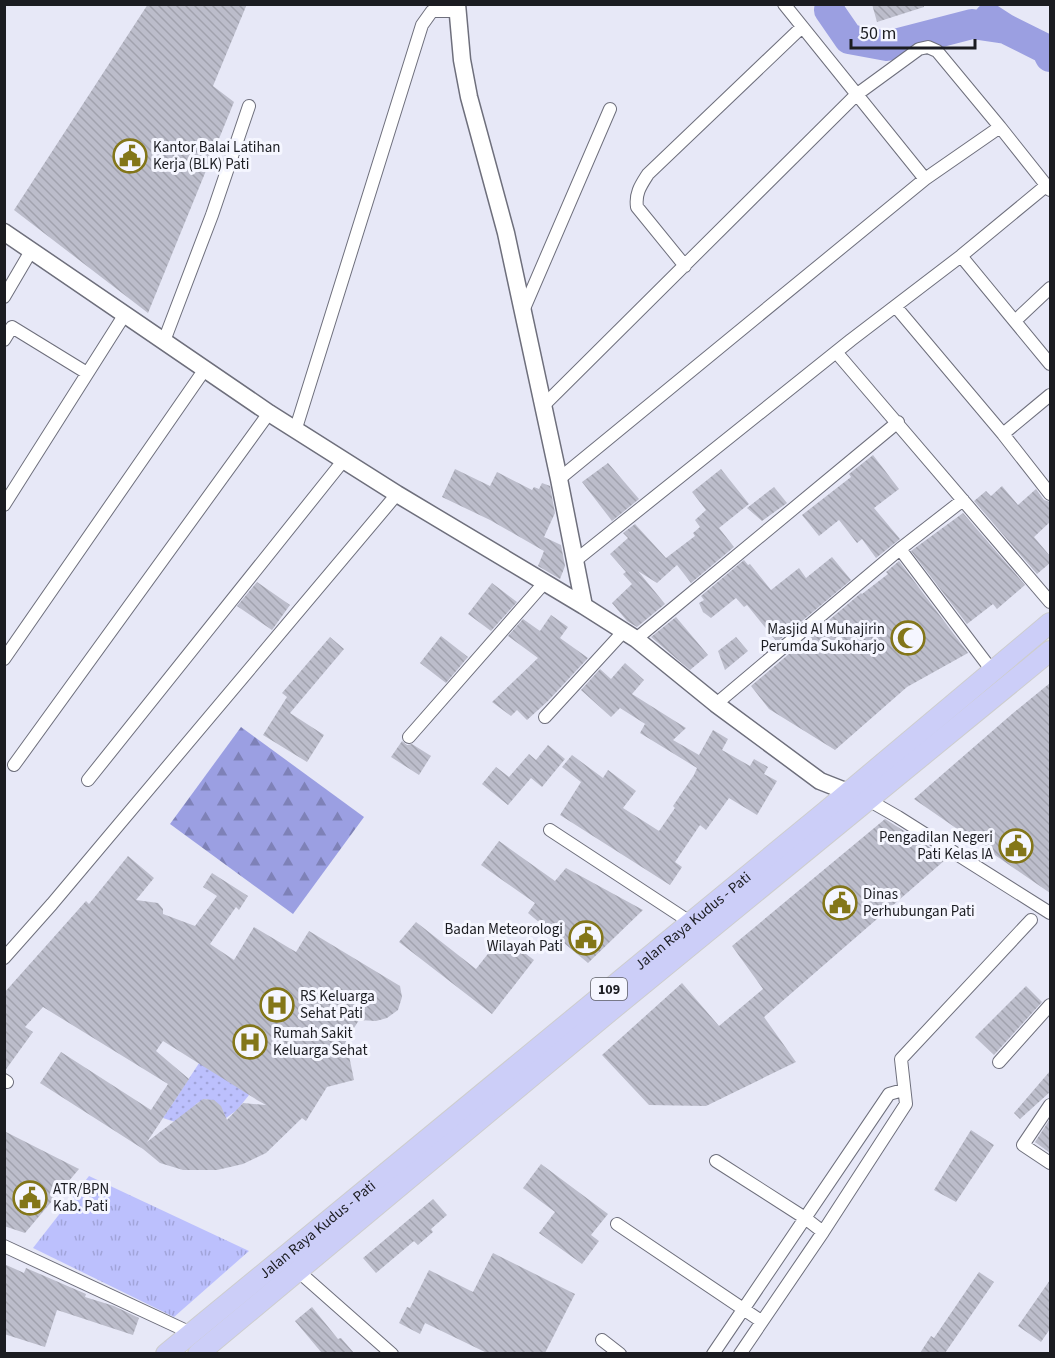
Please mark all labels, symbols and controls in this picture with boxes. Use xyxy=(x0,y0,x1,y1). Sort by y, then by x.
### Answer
scale bar xyxy=(851,12,976,50)
text: 50 m xyxy=(860,21,896,46)
place label: Kantor Balai Latihan Kerja (BLK) Pati xyxy=(153,137,280,175)
public building icon: Kantor Balai Latihan Kerja (BLK) Pati xyxy=(112,138,148,174)
place label: Masjid Al Muhajirin Perumda Sukoharjo xyxy=(761,619,885,657)
mosque icon: Masjid Al Muhajirin Perumda Sukoharjo xyxy=(890,620,926,656)
place label: Pengadilan Negeri Pati Kelas IA xyxy=(879,827,994,865)
public building icon: Pengadilan Negeri Pati Kelas IA xyxy=(998,828,1034,864)
street label: Jalan Raya Kudus - Pati xyxy=(630,867,756,975)
place label: Dinas Perhubungan Pati xyxy=(863,884,975,922)
public building icon: Dinas Perhubungan Pati xyxy=(822,885,858,921)
place label: Badan Meteorologi Wilayah Pati xyxy=(445,919,563,957)
public building icon: Badan Meteorologi Wilayah Pati xyxy=(568,920,604,956)
road number: 109 xyxy=(591,978,627,1000)
place label: RS Keluarga Sehat Pati xyxy=(300,986,375,1024)
hospital icon: RS Keluarga Sehat Pati xyxy=(259,987,295,1023)
place label: Rumah Sakit Keluarga Sehat xyxy=(273,1023,368,1061)
hospital icon: Rumah Sakit Keluarga Sehat xyxy=(232,1024,268,1060)
street label: Jalan Raya Kudus - Pati xyxy=(255,1176,380,1284)
place label: ATR/BPN Kab. Pati xyxy=(53,1179,109,1217)
public building icon: ATR/BPN Kab. Pati xyxy=(12,1180,48,1216)

